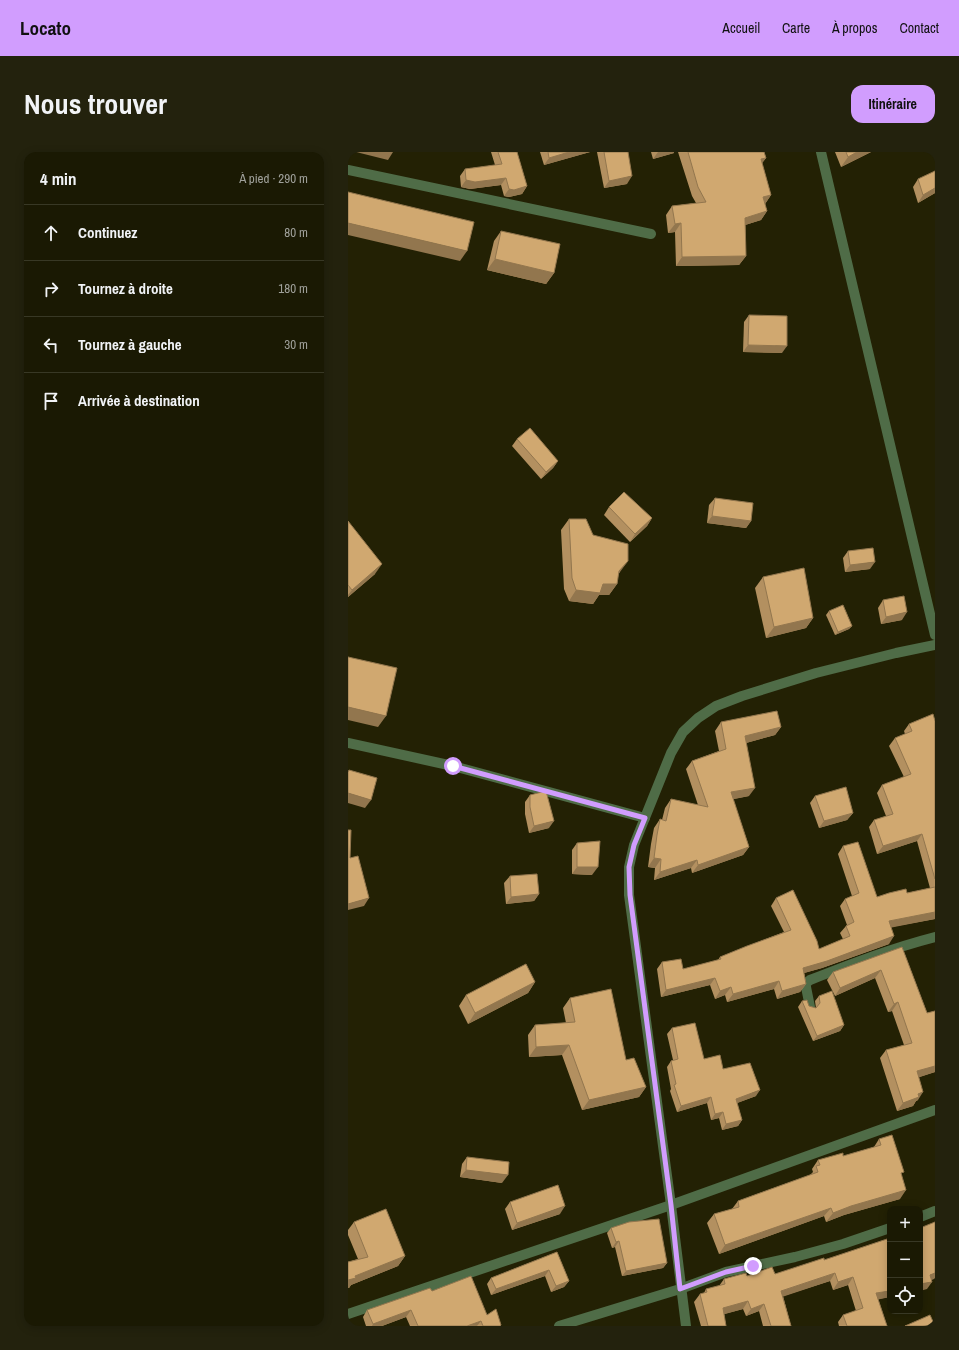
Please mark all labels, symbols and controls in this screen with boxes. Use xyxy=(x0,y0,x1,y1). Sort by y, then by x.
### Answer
text: Locato xyxy=(20,15,71,41)
text: Accueil xyxy=(722,19,760,37)
text: Carte xyxy=(782,19,810,37)
text: À propos xyxy=(832,19,877,37)
text: Contact xyxy=(899,19,939,37)
text: Nous trouver xyxy=(24,85,167,123)
button: Itinéraire xyxy=(851,85,935,123)
text: 4 min xyxy=(40,167,76,190)
text: À pied · 290 m xyxy=(239,170,308,187)
icon: ahead xyxy=(40,222,62,244)
text: Continuez xyxy=(78,222,137,243)
text: 80 m xyxy=(284,224,308,241)
icon: right xyxy=(40,278,62,300)
text: Tournez à droite xyxy=(78,278,173,299)
text: 180 m xyxy=(278,280,308,297)
icon: left xyxy=(40,334,62,356)
text: Tournez à gauche xyxy=(78,334,182,355)
text: 30 m xyxy=(284,336,308,353)
icon: arrive xyxy=(40,390,62,412)
text: Arrivée à destination xyxy=(78,390,200,411)
route start xyxy=(444,757,462,775)
map controls xyxy=(887,1206,923,1314)
button: + xyxy=(887,1206,923,1242)
button: − xyxy=(887,1242,923,1278)
route end xyxy=(744,1257,762,1275)
button: locate xyxy=(887,1278,923,1314)

